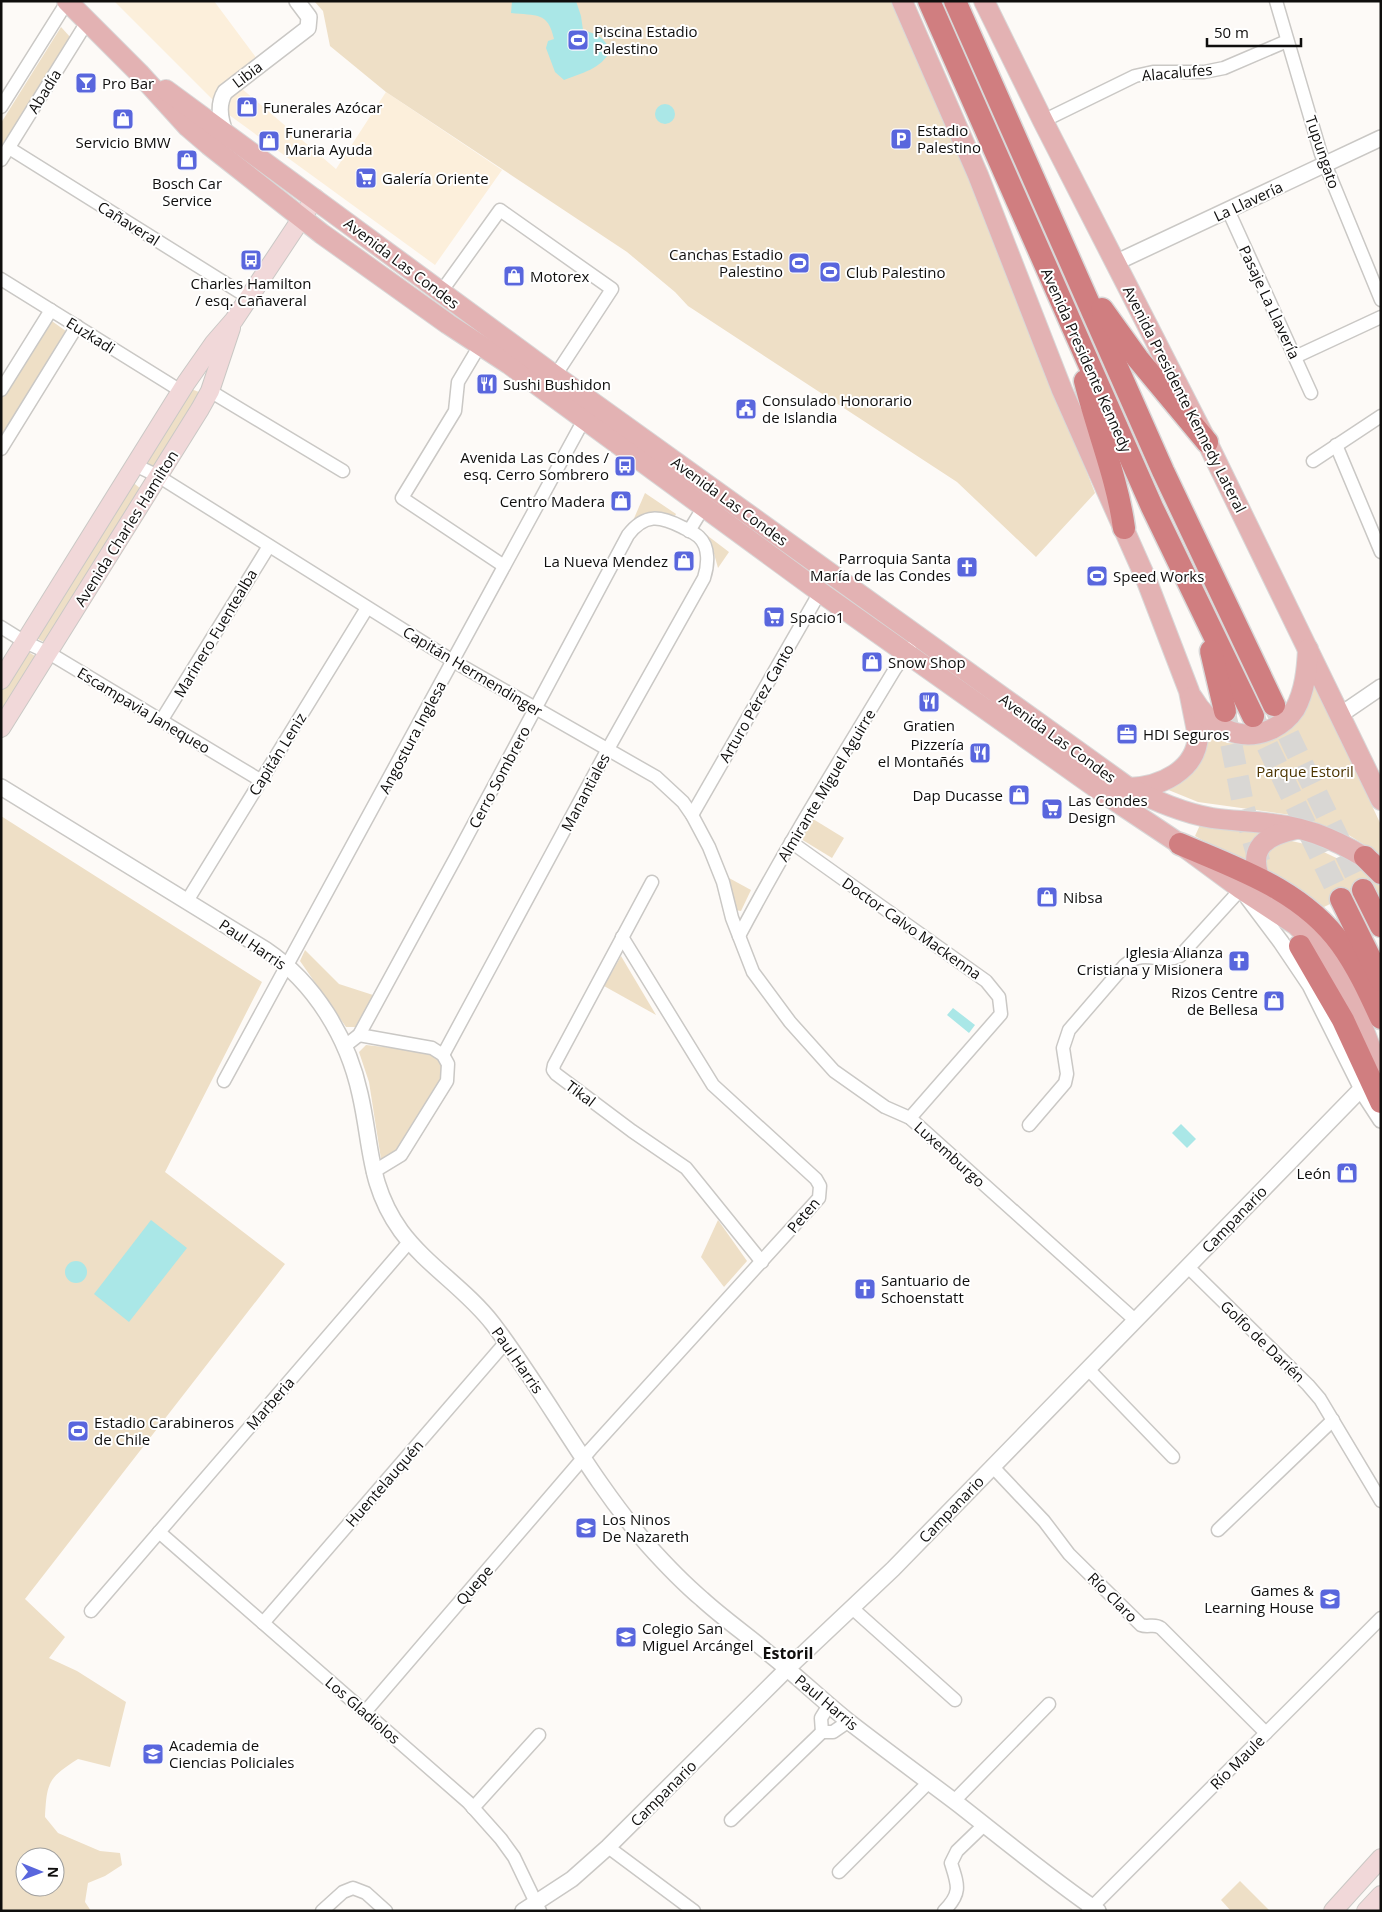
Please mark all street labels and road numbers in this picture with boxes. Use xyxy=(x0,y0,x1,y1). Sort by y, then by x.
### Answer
street label: Libia xyxy=(228,56,266,92)
street label: Alacalufes xyxy=(1141,59,1213,85)
street label: Abadía xyxy=(23,65,65,117)
street label: Tupungato xyxy=(1301,113,1345,191)
street label: La Llavería xyxy=(1210,176,1286,226)
street label: Cañaveral xyxy=(94,196,164,250)
street label: Avenida Las Condes xyxy=(340,213,464,313)
street label: Pasaje La Llavería xyxy=(1235,242,1305,362)
street label: Avenida Presidente Kennedy xyxy=(1037,265,1137,456)
street label: Avenida Presidente Kennedy Lateral xyxy=(1119,282,1251,516)
street label: Euzkadi xyxy=(63,312,119,358)
street label: Avenida Charles Hamilton xyxy=(70,446,182,610)
street label: Avenida Las Condes xyxy=(668,452,792,550)
street label: Marinero Fuentealba xyxy=(169,565,261,701)
street label: Capitán Hermendinger xyxy=(399,621,547,721)
street label: Arturo Pérez Canto xyxy=(714,640,798,766)
street label: Escampavia Janequeo xyxy=(74,662,214,758)
street label: Angostura Inglesa xyxy=(374,677,450,797)
street label: Avenida Las Condes xyxy=(996,689,1120,787)
street label: Almirante Miguel Aguirre xyxy=(773,705,879,865)
street label: Capitán Leniz xyxy=(244,709,310,799)
street label: Cerro Sombrero xyxy=(464,722,534,832)
street label: Manantiales xyxy=(556,750,614,834)
street label: Doctor Calvo Mackenna xyxy=(838,872,986,984)
street label: Paul Harris xyxy=(216,914,290,974)
street label: Tikal xyxy=(562,1075,600,1111)
street label: Luxemburgo xyxy=(910,1117,990,1191)
street label: Campanario xyxy=(1197,1181,1271,1257)
street label: Peten xyxy=(782,1193,824,1237)
street label: Golfo de Darién xyxy=(1217,1296,1309,1386)
street label: Paul Harris xyxy=(488,1323,548,1397)
street label: Marberia xyxy=(242,1372,298,1434)
street label: Huentelauquén xyxy=(341,1435,427,1531)
street label: Campanario xyxy=(914,1471,988,1547)
street label: Quepe xyxy=(451,1561,497,1609)
street label: Río Claro xyxy=(1084,1568,1142,1626)
street label: Paul Harris xyxy=(791,1670,863,1734)
street label: Los Gladiolos xyxy=(321,1672,405,1748)
street label: Río Maule xyxy=(1205,1730,1269,1794)
street label: Campanario xyxy=(626,1756,700,1830)

